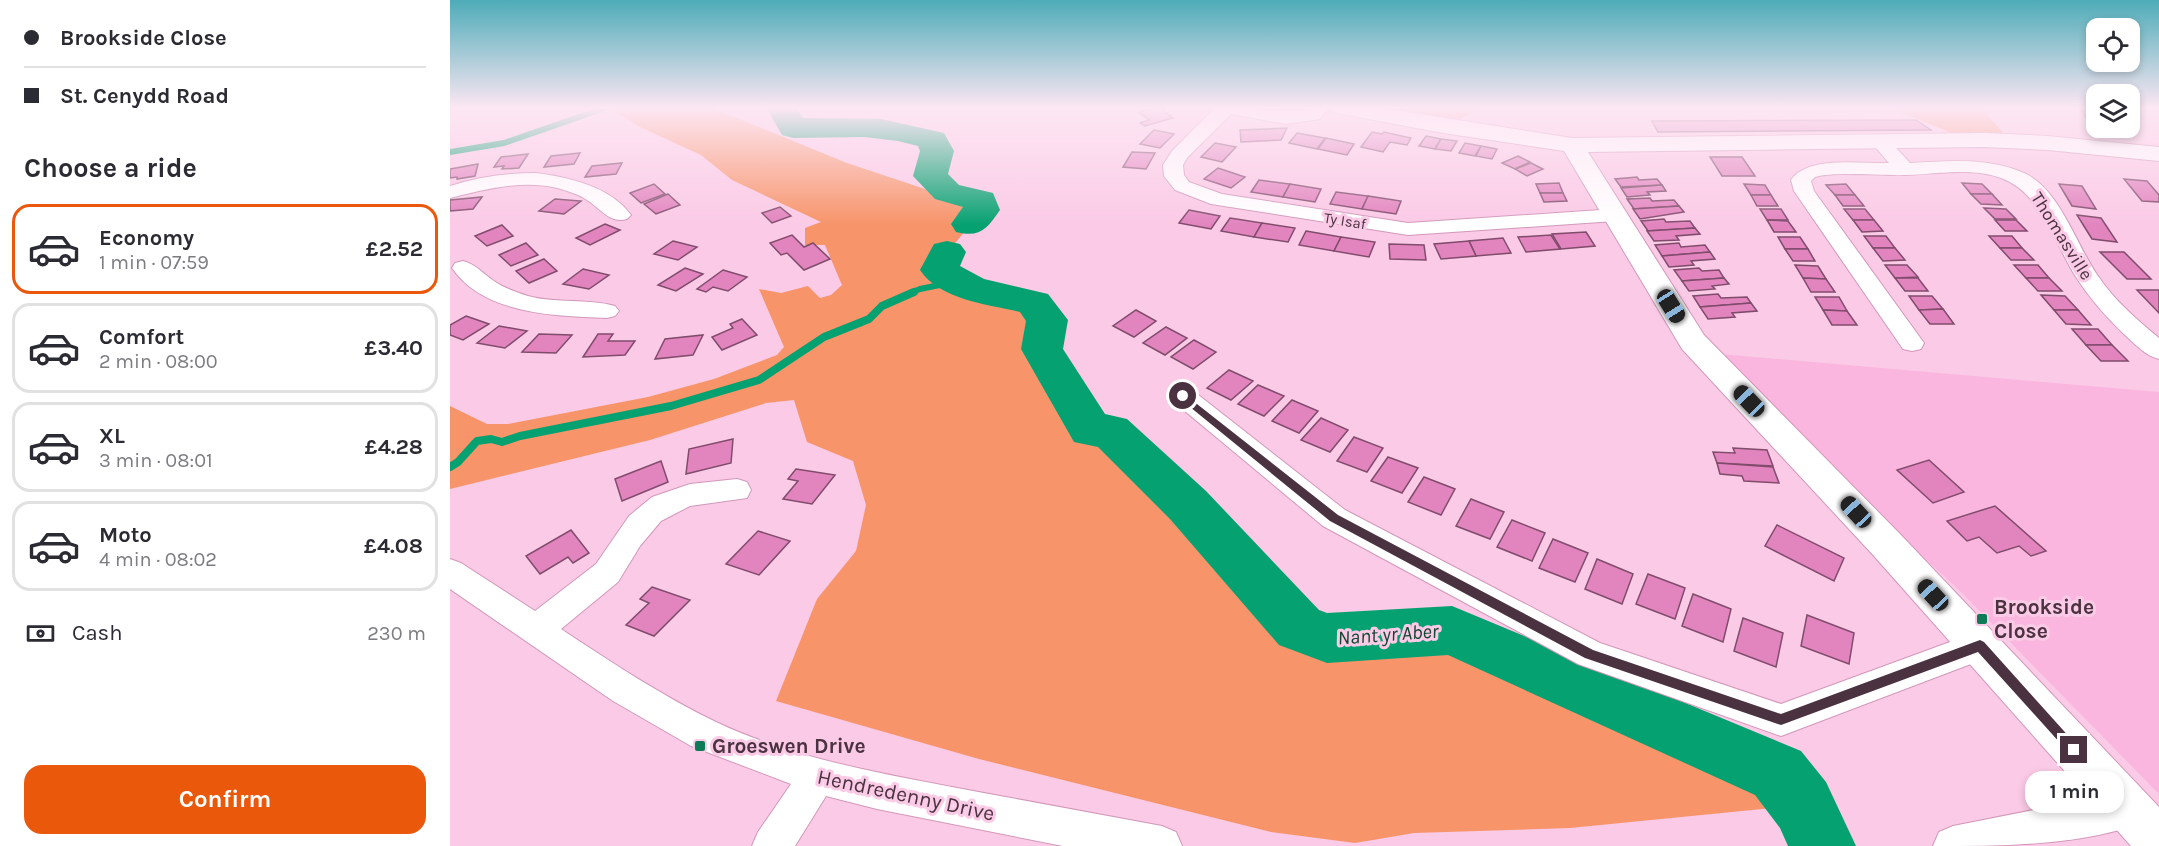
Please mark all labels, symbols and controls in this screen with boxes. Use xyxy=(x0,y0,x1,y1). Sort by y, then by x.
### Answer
map controls xyxy=(2086,18,2140,138)
button: locate xyxy=(2086,18,2140,72)
text: Brookside Close xyxy=(60,25,227,51)
text: St. Cenydd Road xyxy=(60,83,229,109)
button: layers xyxy=(2086,84,2140,138)
text: Choose a ride xyxy=(24,152,197,184)
street label: Thomasville xyxy=(2026,188,2098,284)
street label: Ty Isaf xyxy=(1323,209,1368,233)
icon: car xyxy=(27,222,81,276)
text: Economy xyxy=(99,225,194,251)
text: £2.52 xyxy=(366,236,423,262)
text: 1 min · 07:59 xyxy=(99,251,209,274)
car xyxy=(1654,286,1688,326)
icon: car xyxy=(27,321,81,375)
text: Comfort xyxy=(99,324,184,350)
text: £3.40 xyxy=(364,335,423,361)
text: 2 min · 08:00 xyxy=(99,350,218,373)
route start xyxy=(1169,382,1196,409)
car xyxy=(1730,382,1768,420)
icon: car xyxy=(27,420,81,474)
text: XL xyxy=(99,423,125,449)
text: £4.28 xyxy=(364,434,423,460)
text: 3 min · 08:01 xyxy=(99,449,213,472)
car xyxy=(1837,493,1875,531)
icon: car xyxy=(27,519,81,573)
text: Moto xyxy=(99,522,152,548)
text: £4.08 xyxy=(364,533,423,559)
text: 4 min · 08:02 xyxy=(99,548,217,571)
car xyxy=(1914,576,1952,614)
place label: Brookside Close xyxy=(1994,595,2094,643)
marker: Brookside Close xyxy=(1975,612,1989,626)
icon: cash xyxy=(24,617,57,650)
water label: Nant yr Aber xyxy=(1337,619,1440,649)
text: Cash xyxy=(72,620,122,646)
text: 230 m xyxy=(367,622,426,645)
place label: Groeswen Drive xyxy=(712,734,866,758)
route end xyxy=(2060,736,2087,763)
marker: Groeswen Drive xyxy=(693,739,707,753)
street label: Hendredenny Drive xyxy=(815,764,997,826)
button: Confirm xyxy=(24,765,426,834)
callout: 1 min xyxy=(2024,771,2124,813)
text: 1 min xyxy=(2049,780,2100,803)

